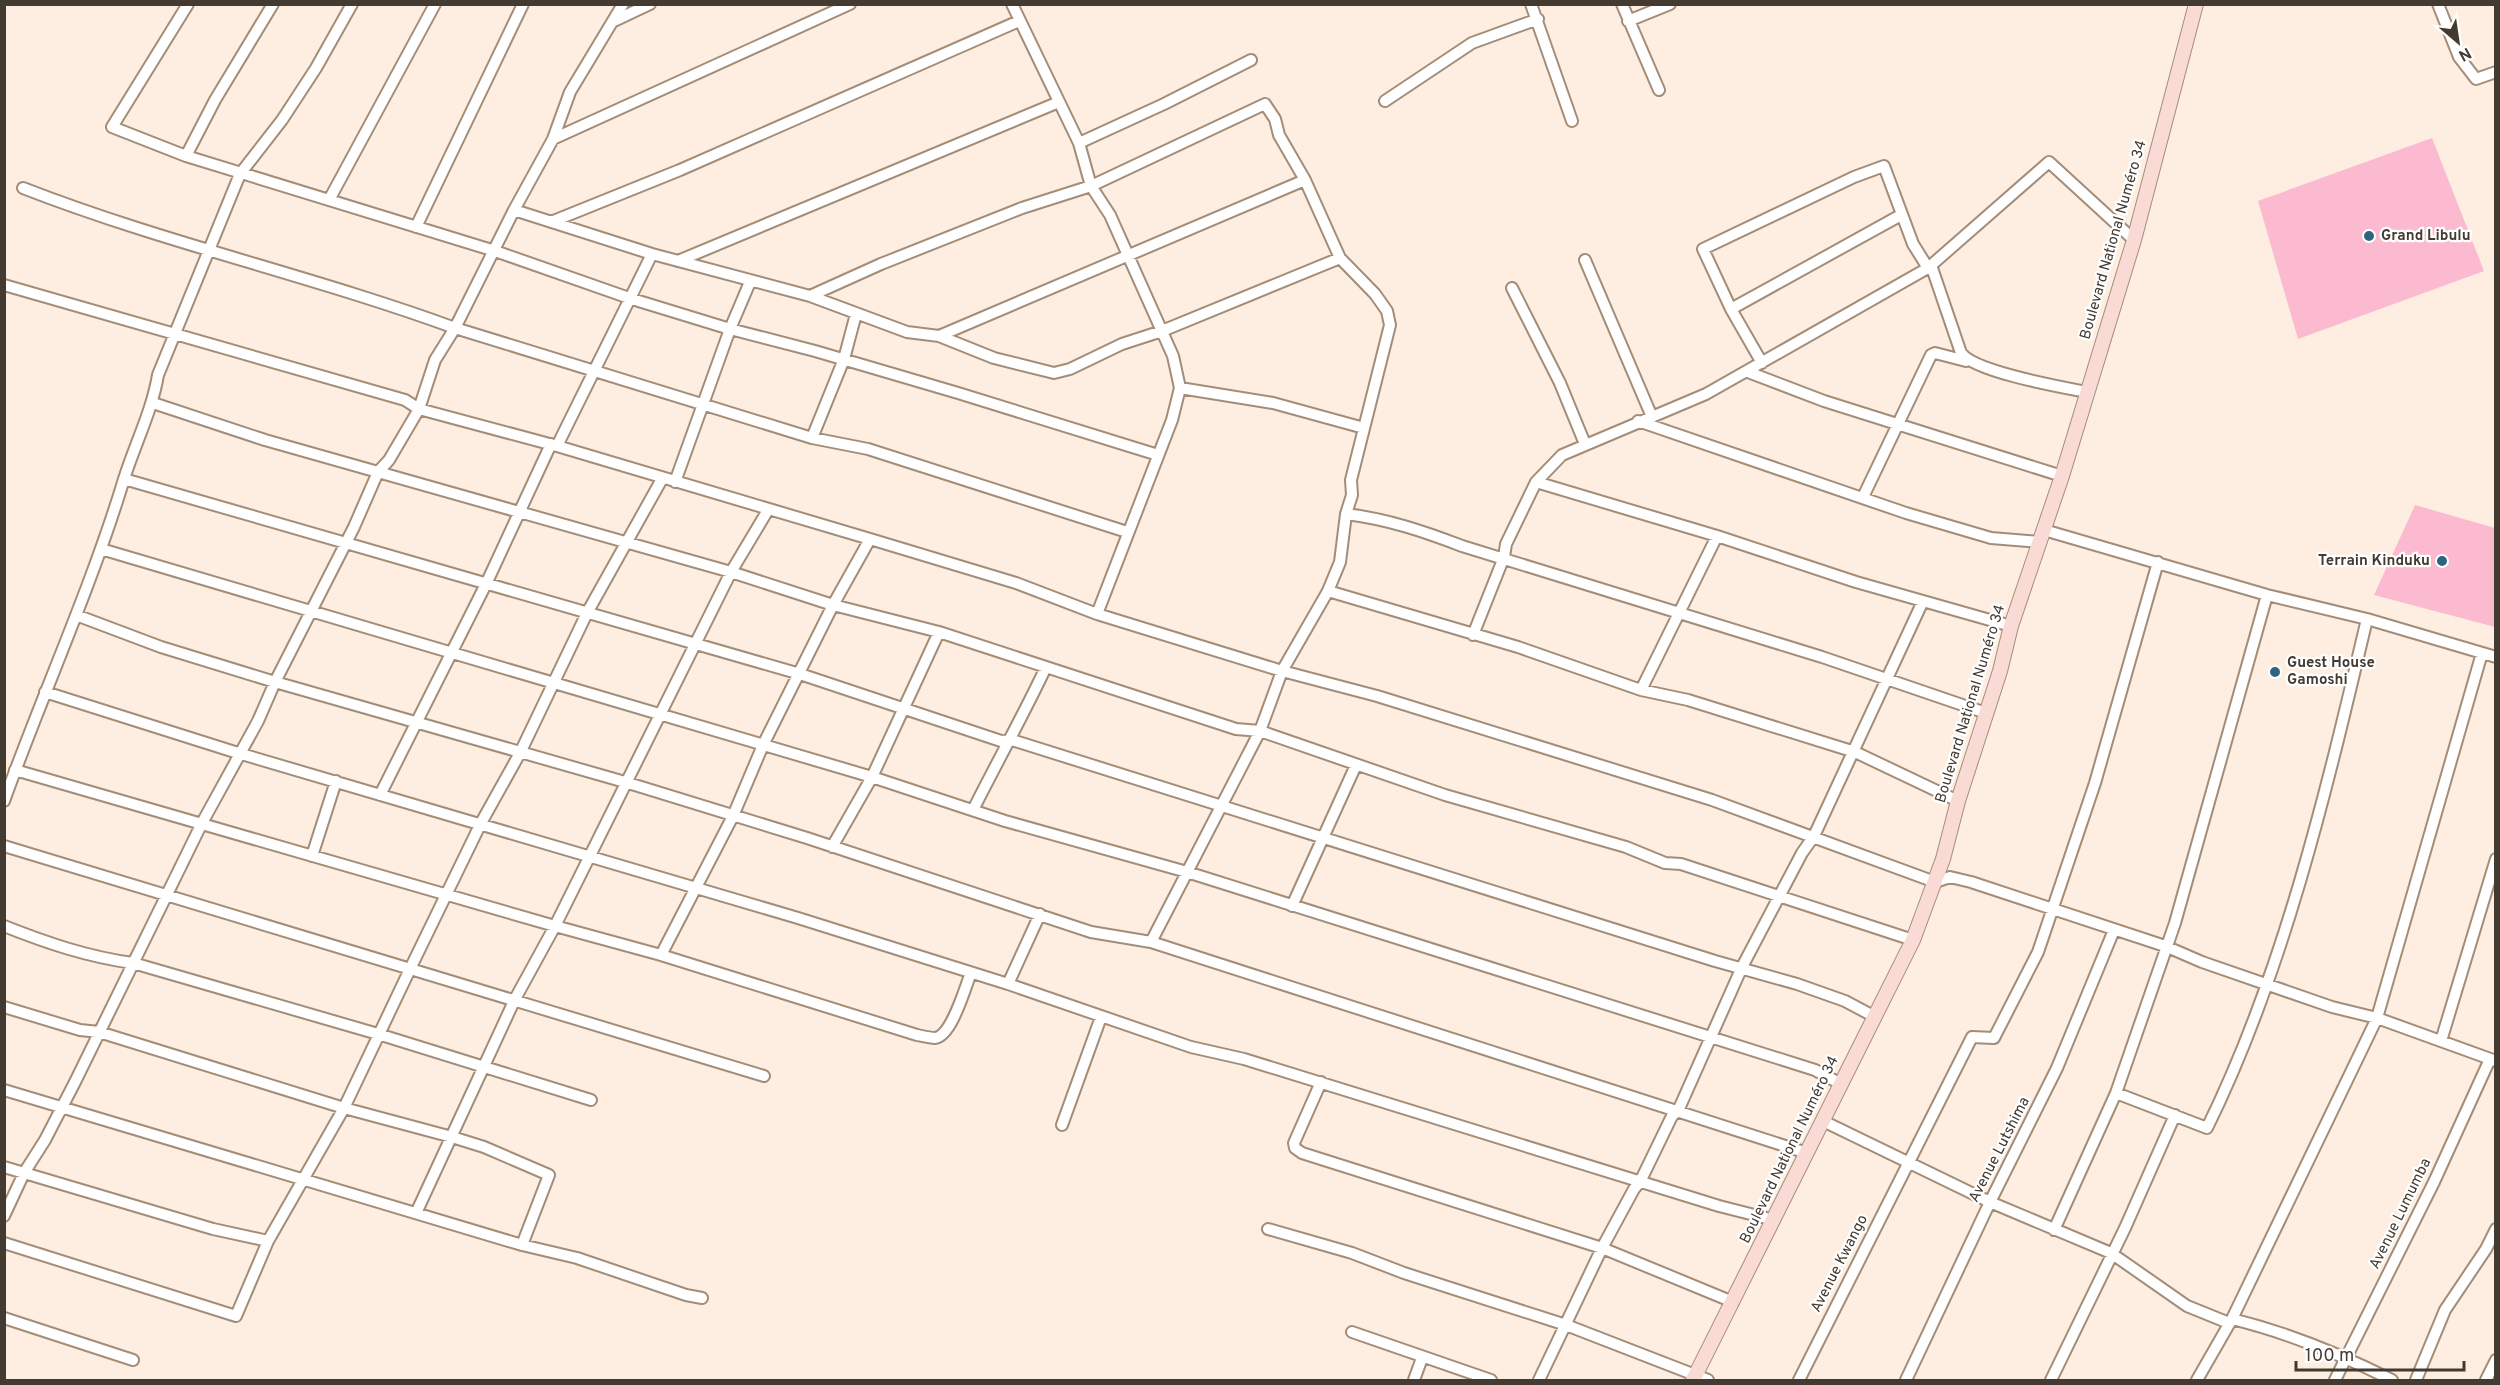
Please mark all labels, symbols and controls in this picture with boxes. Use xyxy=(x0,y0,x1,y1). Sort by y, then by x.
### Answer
north arrow xyxy=(2428,12,2488,72)
text: N xyxy=(2454,42,2474,65)
street label: Boulevard National Numéro 34 xyxy=(2076,138,2152,342)
place label: Grand Libulu xyxy=(2381,227,2471,246)
marker: Grand Libulu xyxy=(2362,229,2376,243)
place label: Terrain Kinduku xyxy=(2318,552,2430,571)
marker: Terrain Kinduku xyxy=(2435,554,2449,568)
street label: Boulevard National Numéro 34 xyxy=(1932,603,2010,805)
place label: Guest House Gamoshi xyxy=(2287,654,2375,690)
marker: Guest House Gamoshi xyxy=(2268,665,2282,679)
street label: Boulevard National Numéro 34 xyxy=(1736,1053,1844,1247)
street label: Avenue Lutshima xyxy=(1965,1094,2035,1206)
street label: Avenue Lumumba xyxy=(2366,1155,2436,1273)
street label: Avenue Kwango xyxy=(1807,1212,1873,1316)
scale bar xyxy=(2296,1334,2464,1372)
text: 100 m xyxy=(2305,1345,2354,1368)

